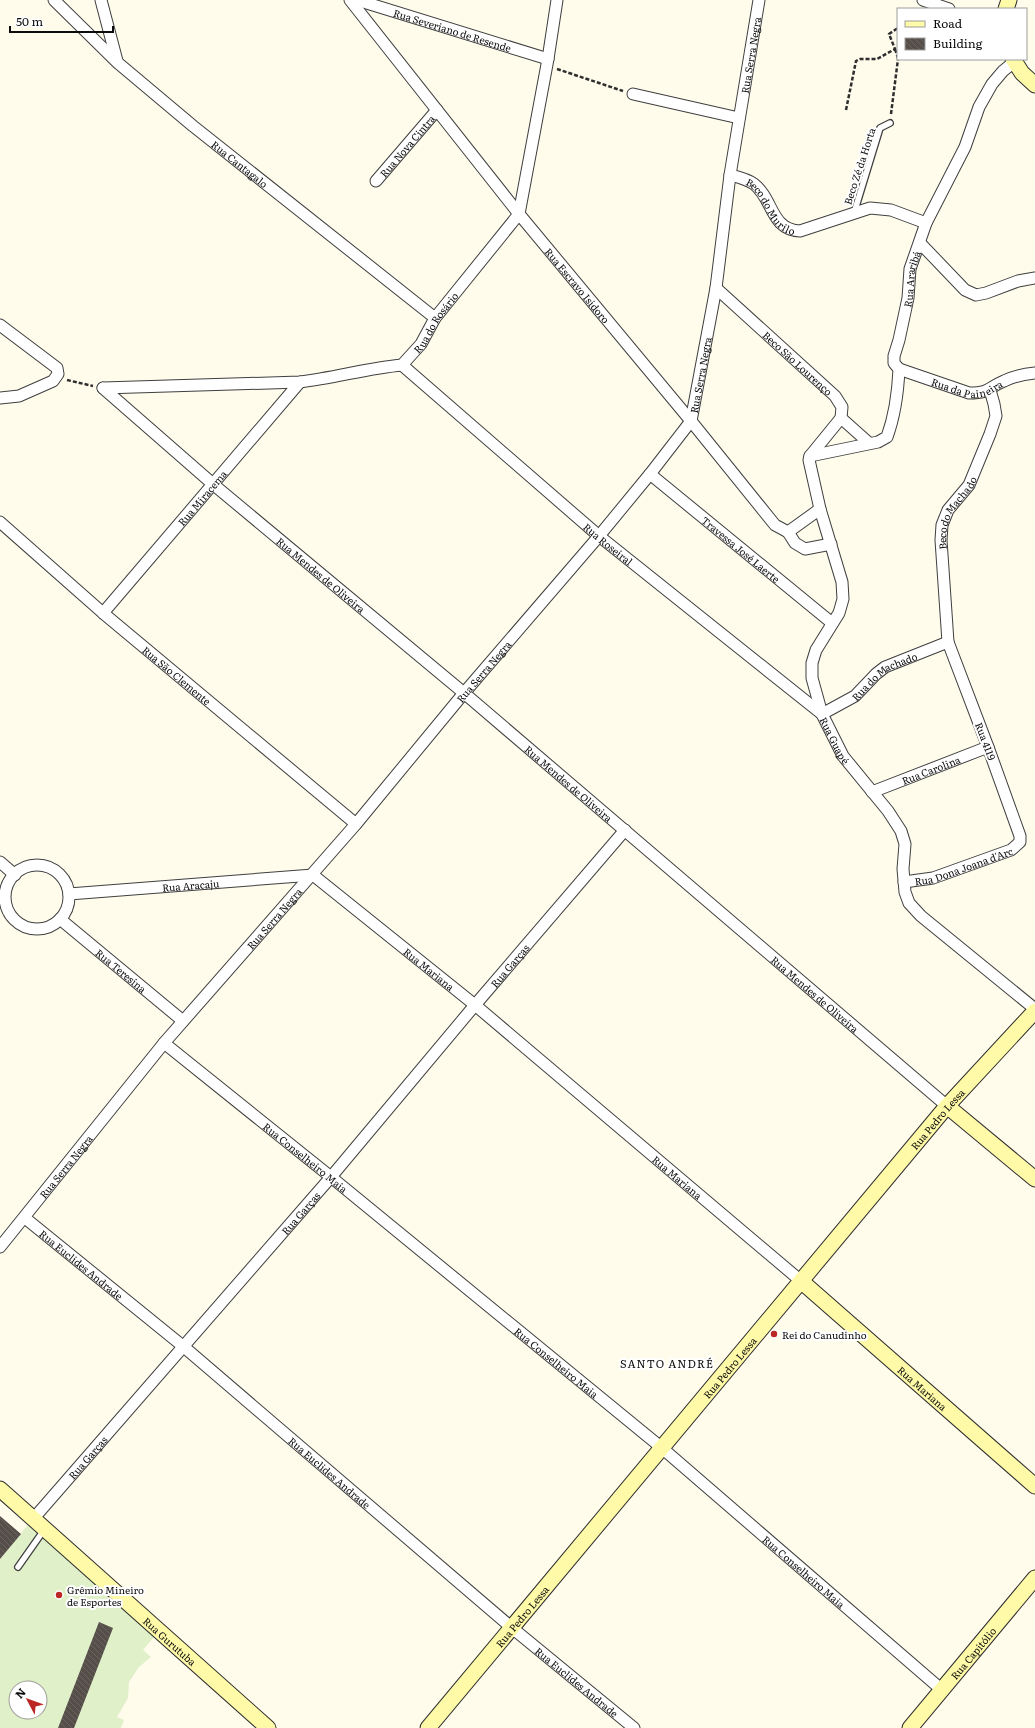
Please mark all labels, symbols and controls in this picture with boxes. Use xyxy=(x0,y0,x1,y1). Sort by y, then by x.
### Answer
street label: Rua Severiano de Resende xyxy=(392,4,513,55)
scale bar xyxy=(10,8,113,34)
legend xyxy=(897,8,1027,60)
text: 50 m xyxy=(16,12,43,30)
text: Road xyxy=(933,14,963,32)
street label: Rua Serra Negra xyxy=(736,15,764,94)
text: Building xyxy=(933,34,983,52)
street label: Rua Nova Cintra xyxy=(376,110,438,180)
street label: Beco Zé da Horta xyxy=(840,125,879,206)
street label: Rua Cantagalo xyxy=(209,136,272,191)
street label: Beco do Murilo xyxy=(744,174,797,238)
street label: Rua Escravo Isidoro xyxy=(542,244,614,326)
street label: Rua Araribá xyxy=(899,248,923,308)
street label: Rua do Rosário xyxy=(409,288,461,356)
street label: Beco São Lourenço xyxy=(760,327,836,398)
street label: Rua Serra Negra xyxy=(685,335,714,414)
street label: Rua da Paineira xyxy=(930,373,1005,401)
street label: Rua Miracema xyxy=(174,466,230,528)
street label: Beco do Machado xyxy=(933,474,979,550)
street label: Travessa José Laerte xyxy=(699,512,784,585)
street label: Rua Roseiral xyxy=(581,519,637,568)
street label: Rua Mendes de Oliveira xyxy=(274,533,369,616)
street label: Rua Serra Negra xyxy=(452,636,514,705)
street label: Rua São Clemente xyxy=(140,642,215,708)
street label: Rua do Machado xyxy=(848,648,919,703)
street label: Rua Guapé xyxy=(817,714,854,767)
street label: Rua 4119 xyxy=(972,720,1000,762)
street label: Rua Mendes de Oliveira xyxy=(522,741,617,825)
street label: Rua Carolina xyxy=(899,751,963,787)
street label: Rua Dona Joana d'Arc xyxy=(914,843,1015,888)
street label: Rua Aracaju xyxy=(161,875,220,894)
street label: Rua Serra Negra xyxy=(242,884,305,952)
street label: Rua Garças xyxy=(486,940,532,990)
street label: Rua Mariana xyxy=(401,943,458,994)
street label: Rua Teresina xyxy=(93,945,151,996)
street label: Rua Mendes de Oliveira xyxy=(768,952,863,1036)
street label: Rua Pedro Lessa xyxy=(907,1084,968,1152)
street label: Rua Conselheiro Maia xyxy=(261,1118,352,1196)
street label: Rua Serra Negra xyxy=(35,1131,96,1201)
street label: Rua Mariana xyxy=(650,1151,706,1202)
street label: Rua Garças xyxy=(277,1187,323,1237)
street label: Rua Euclides Andrade xyxy=(37,1226,127,1302)
street label: Rua Conselheiro Maia xyxy=(512,1323,602,1401)
place label: Rei do Canudinho xyxy=(782,1327,867,1342)
marker: Rei do Canudinho xyxy=(769,1329,779,1339)
street label: Rua Pedro Lessa xyxy=(699,1333,760,1401)
district label: SANTO ANDRÉ xyxy=(620,1355,714,1371)
street label: Rua Mariana xyxy=(895,1362,951,1414)
street label: Rua Garças xyxy=(64,1432,111,1482)
street label: Rua Euclides Andrade xyxy=(286,1433,374,1511)
street label: Rua Conselheiro Maia xyxy=(760,1531,849,1611)
street label: Rua Pedro Lessa xyxy=(491,1581,552,1650)
place label: Grêmio Mineiro de Esportes xyxy=(67,1582,144,1609)
marker: Grêmio Mineiro de Esportes xyxy=(54,1590,64,1600)
street label: Rua Gurutuba xyxy=(140,1613,201,1669)
street label: Rua Capitólio xyxy=(946,1623,999,1682)
street label: Rua Euclides Andrade xyxy=(533,1643,622,1720)
north arrow xyxy=(8,1680,48,1720)
text: N xyxy=(11,1684,29,1702)

